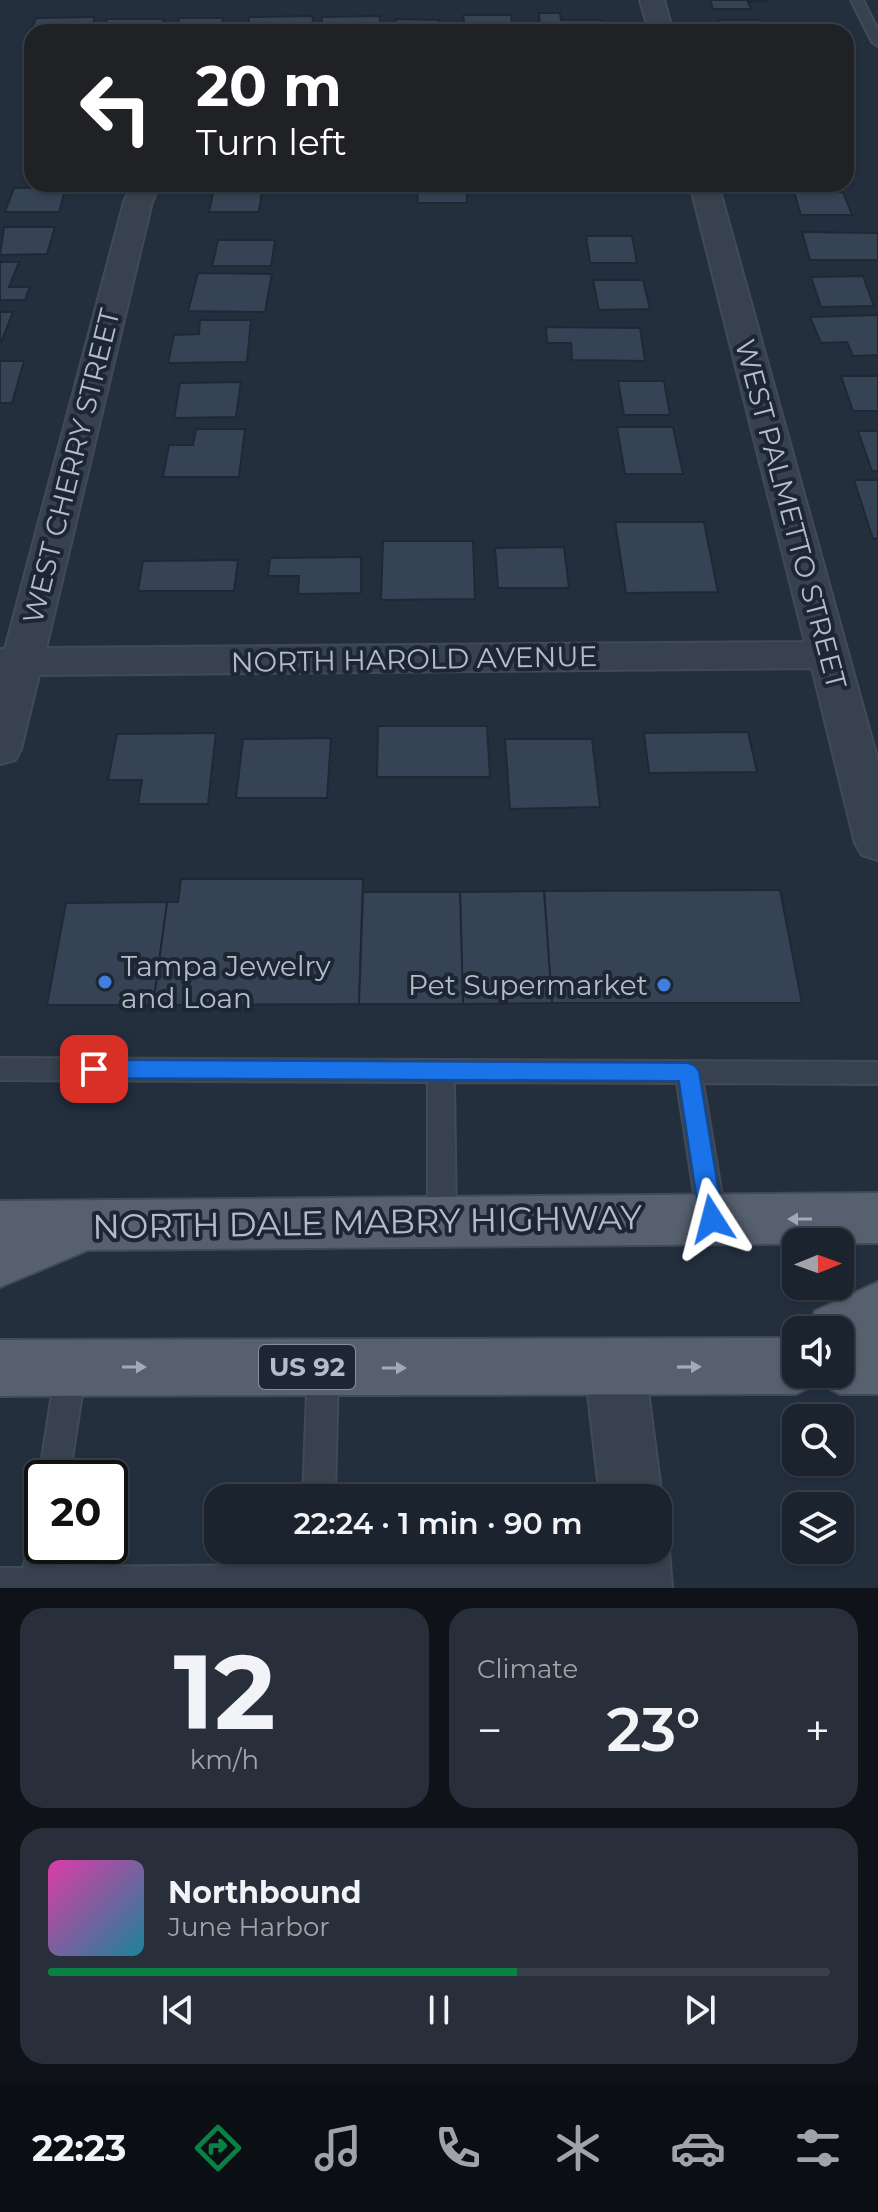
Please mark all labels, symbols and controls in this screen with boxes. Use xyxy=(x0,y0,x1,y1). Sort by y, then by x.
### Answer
text: 20 m xyxy=(196,52,342,120)
icon: left xyxy=(64,56,168,160)
text: Turn left xyxy=(196,120,347,164)
street label: WEST CHERRY STREET xyxy=(15,305,127,627)
street label: WEST PALMETTO STREET xyxy=(728,336,854,692)
street label: NORTH HAROLD AVENUE xyxy=(230,639,598,679)
place label: Tampa Jewelry and Loan xyxy=(121,949,332,1015)
place label: Pet Supermarket xyxy=(408,968,648,1002)
marker: Tampa Jewelry and Loan xyxy=(96,973,114,991)
marker: Pet Supermarket xyxy=(655,976,673,994)
pin xyxy=(60,1035,128,1103)
icon: arrive xyxy=(72,1047,116,1091)
position arrow xyxy=(670,1177,754,1261)
street label: NORTH DALE MABRY HIGHWAY xyxy=(92,1196,643,1248)
one-way arrow xyxy=(787,1213,812,1225)
north arrow xyxy=(782,1228,854,1300)
map controls xyxy=(782,1228,854,1564)
button: sound xyxy=(782,1316,854,1388)
road number: US 92 xyxy=(259,1345,355,1389)
one-way arrow xyxy=(122,1361,147,1373)
one-way arrow xyxy=(382,1361,407,1374)
one-way arrow xyxy=(677,1361,702,1373)
button: search xyxy=(782,1404,854,1476)
speed limit sign: 20 xyxy=(24,1460,128,1564)
button: layers xyxy=(782,1492,854,1564)
text: 22:24 · 1 min · 90 m xyxy=(293,1505,583,1542)
text: 12 xyxy=(173,1628,276,1755)
text: Climate xyxy=(477,1653,578,1685)
text: 23° xyxy=(606,1693,701,1766)
text: − xyxy=(477,1703,502,1757)
text: + xyxy=(805,1703,830,1757)
text: km/h xyxy=(190,1744,259,1776)
text: Northbound xyxy=(168,1874,362,1911)
text: June Harbor xyxy=(168,1911,330,1943)
icon: previous xyxy=(156,1988,200,2032)
icon: pause xyxy=(417,1988,461,2032)
icon: next xyxy=(678,1988,722,2032)
icon: directions xyxy=(190,2120,246,2176)
icon: music xyxy=(310,2120,366,2176)
icon: phone xyxy=(430,2120,486,2176)
icon: climate xyxy=(550,2120,606,2176)
icon: car xyxy=(670,2120,726,2176)
icon: filters xyxy=(790,2120,846,2176)
text: 22:23 xyxy=(32,2126,126,2170)

